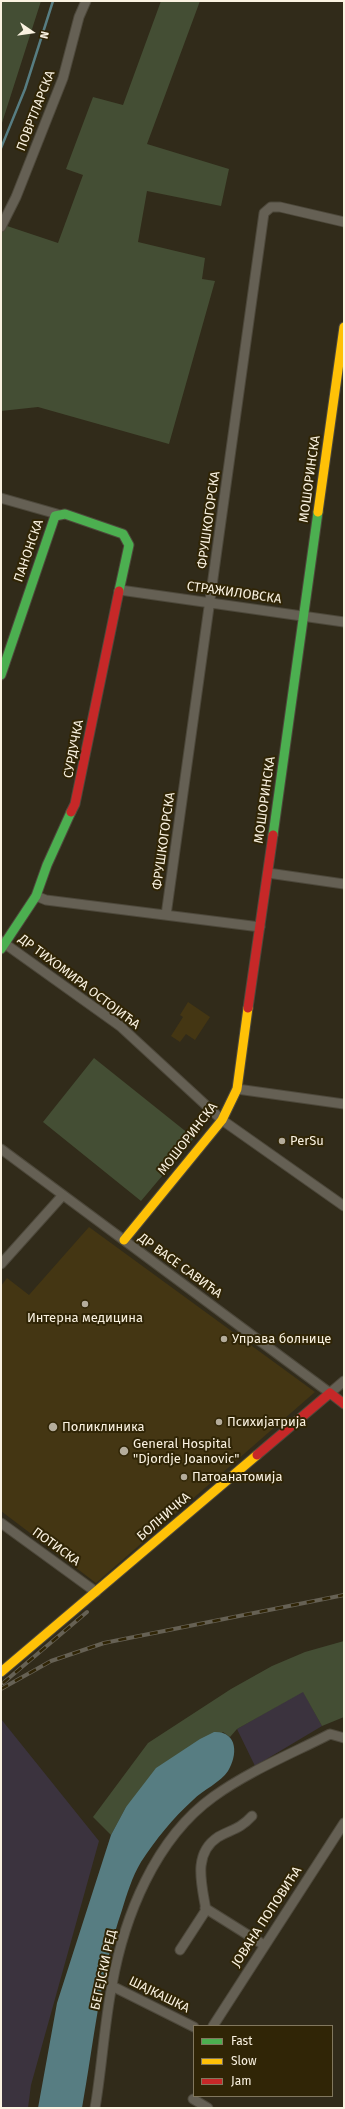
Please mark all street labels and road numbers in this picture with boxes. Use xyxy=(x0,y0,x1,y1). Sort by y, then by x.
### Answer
street label: ПОВРТЛАРСКА xyxy=(13,69,59,153)
street label: МОШОРИНСКА xyxy=(296,435,324,523)
street label: ФРУШКОГОРСКА xyxy=(194,470,224,570)
street label: ПАНОНСКА xyxy=(11,518,47,584)
street label: СТРАЖИЛОВСКА xyxy=(186,579,282,607)
street label: СУРДУЧКА xyxy=(61,719,87,779)
street label: МОШОРИНСКА xyxy=(251,756,279,844)
street label: ФРУШКОГОРСКА xyxy=(149,791,179,891)
street label: ДР ТИХОМИРА ОСТОЈИЋА xyxy=(15,931,143,1033)
street label: МОШОРИНСКА xyxy=(155,1100,221,1178)
street label: ДР ВАСЕ САВИЋА xyxy=(135,1230,225,1302)
street label: БОЛНИЧКА xyxy=(134,1490,194,1544)
street label: ПОТИСКА xyxy=(29,1524,83,1570)
street label: ЈОВАНА ПОПОВИЋА xyxy=(229,1864,305,1970)
street label: БЕГЕЈСКИ РЕД xyxy=(88,1928,120,2012)
street label: ШАЈКАШКА xyxy=(126,1974,192,2016)

